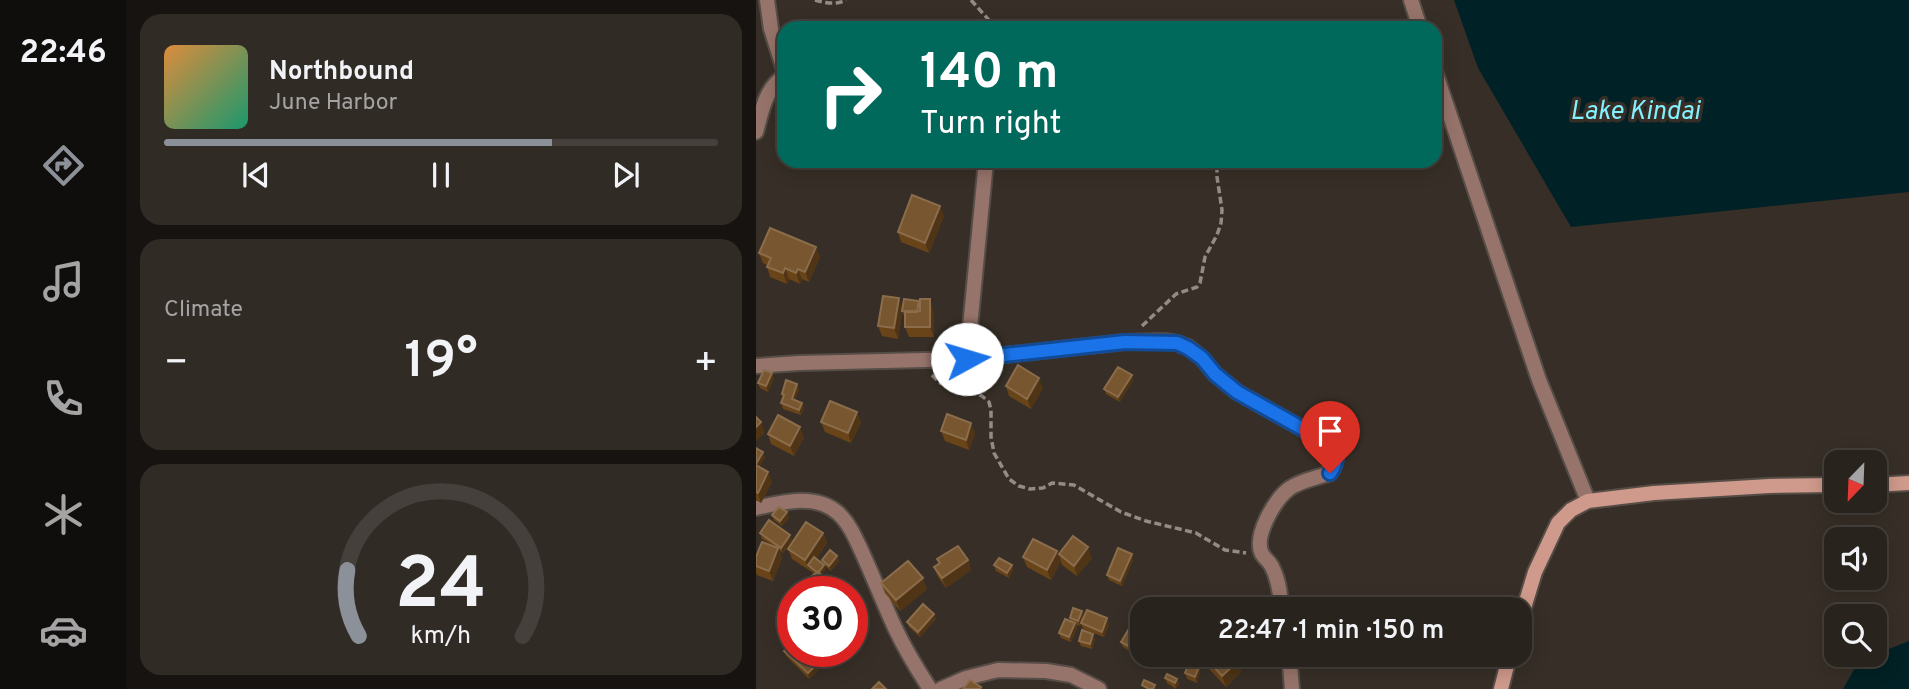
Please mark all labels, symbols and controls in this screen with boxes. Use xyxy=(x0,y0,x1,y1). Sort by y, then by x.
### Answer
text: 22:46 xyxy=(19,34,107,74)
text: 140 m xyxy=(920,44,1059,106)
icon: right xyxy=(805,49,896,140)
text: Northbound xyxy=(269,56,414,89)
text: June Harbor xyxy=(269,89,397,118)
water label: Lake Kindai xyxy=(1570,96,1702,129)
text: Turn right xyxy=(920,105,1062,145)
icon: directions xyxy=(39,141,88,190)
icon: previous xyxy=(237,156,275,194)
icon: pause xyxy=(422,156,460,194)
icon: next xyxy=(607,156,645,194)
icon: music xyxy=(39,257,88,306)
text: Climate xyxy=(164,296,243,325)
position arrow xyxy=(930,322,1004,396)
text: 19° xyxy=(404,330,478,396)
text: − xyxy=(164,340,189,389)
text: + xyxy=(693,340,718,389)
icon: phone xyxy=(39,374,88,423)
pin xyxy=(1300,401,1360,473)
icon: arrive xyxy=(1311,412,1349,450)
north arrow xyxy=(1824,450,1886,513)
map controls xyxy=(1824,450,1887,667)
icon: climate xyxy=(39,490,88,539)
button: sound xyxy=(1824,527,1887,590)
text: 24 xyxy=(395,542,487,634)
speed limit sign: 30 xyxy=(777,576,868,667)
button: search xyxy=(1824,604,1887,667)
icon: car xyxy=(39,606,88,655)
text: 22:47 · 1 min · 150 m xyxy=(1218,615,1444,648)
text: km/h xyxy=(411,620,471,652)

